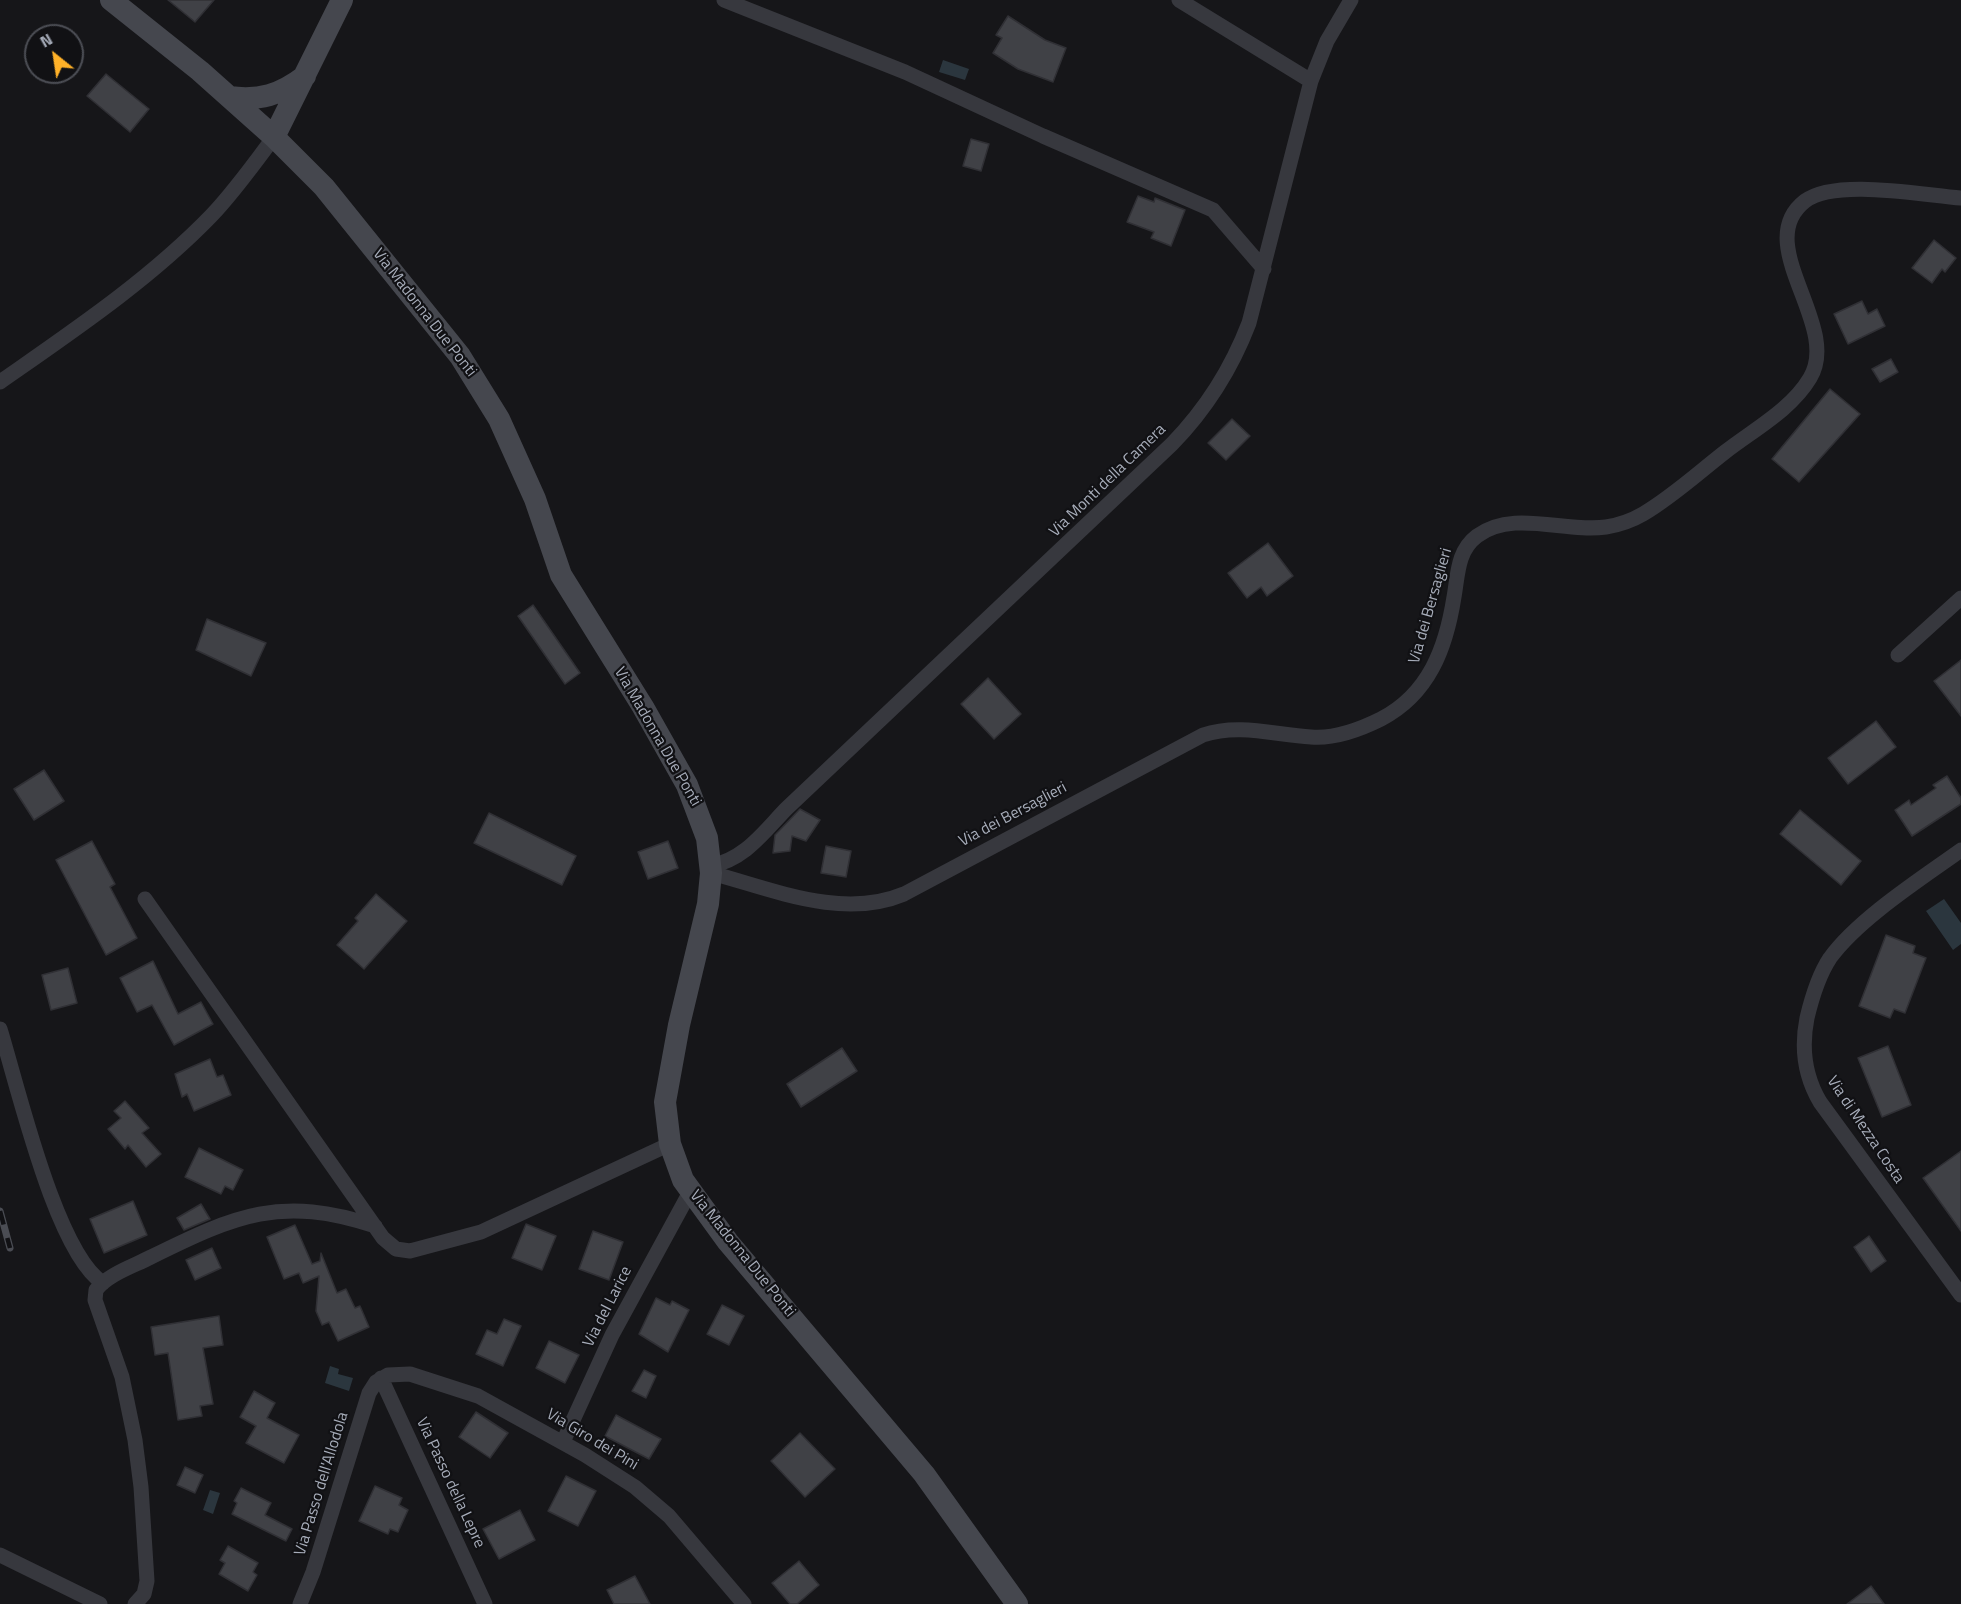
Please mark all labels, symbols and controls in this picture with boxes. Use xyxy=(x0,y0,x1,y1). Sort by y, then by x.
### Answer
north arrow xyxy=(24,24,84,84)
text: N xyxy=(35,27,57,53)
street label: Via Madonna Due Ponti xyxy=(368,245,480,381)
street label: Via Monti della Camera xyxy=(1046,420,1170,542)
street label: Via dei Bersaglieri xyxy=(1405,546,1457,666)
street label: Via Madonna Due Ponti xyxy=(609,664,705,810)
street label: Via dei Bersaglieri xyxy=(956,778,1070,852)
street label: Via di Mezza Costa xyxy=(1822,1073,1908,1187)
street label: Via Madonna Due Ponti xyxy=(685,1187,799,1321)
street label: Via del Larice xyxy=(580,1264,636,1350)
street label: Via Giro dei Pini xyxy=(543,1405,641,1475)
street label: Via Passo dell'Allodola xyxy=(291,1410,353,1558)
street label: Via Passo della Lepre xyxy=(411,1415,489,1551)

